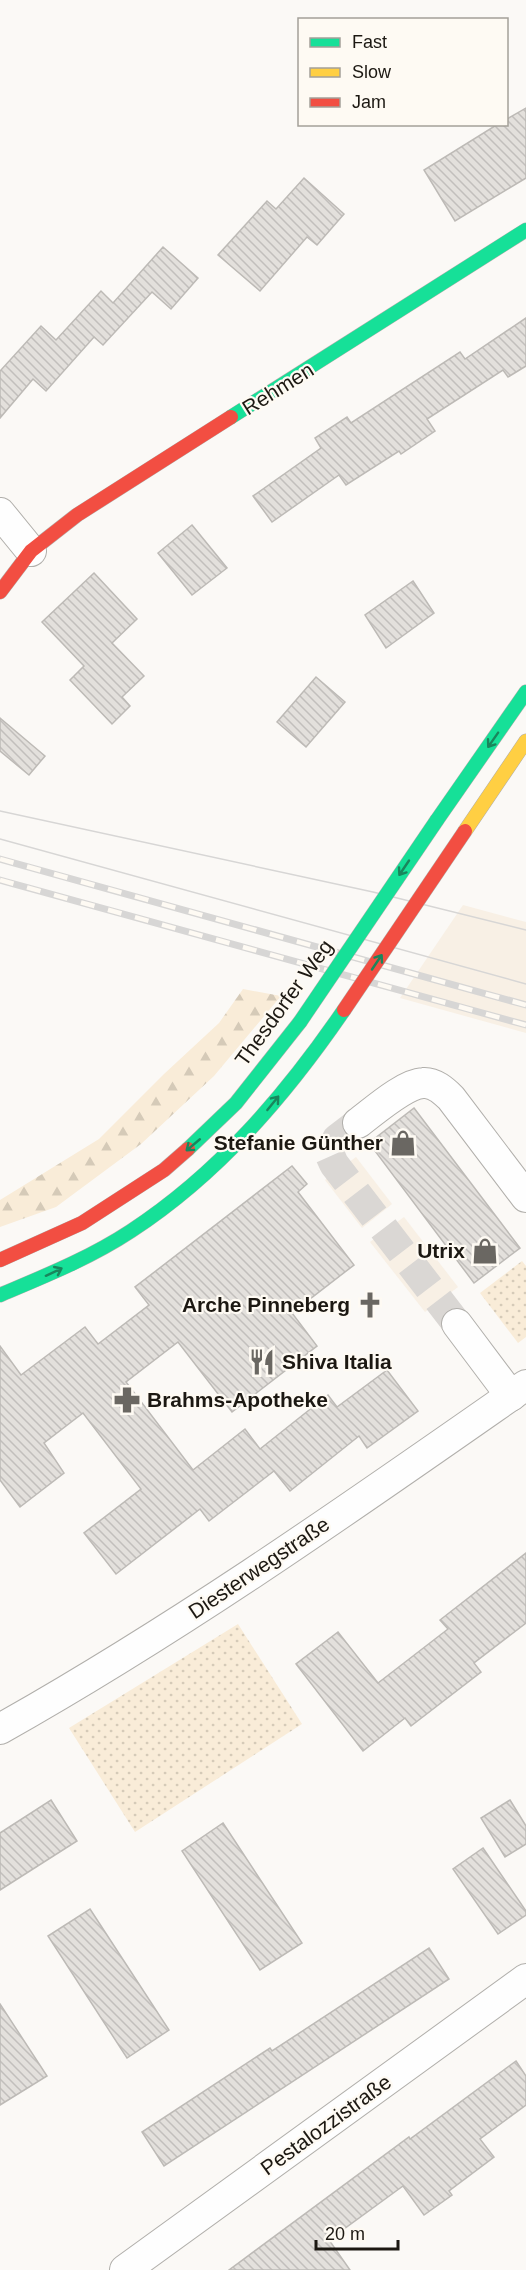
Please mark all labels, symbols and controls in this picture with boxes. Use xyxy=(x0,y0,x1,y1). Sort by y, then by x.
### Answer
legend xyxy=(298,18,508,126)
text: Fast xyxy=(352,32,387,52)
text: Slow xyxy=(352,62,392,82)
text: Jam xyxy=(352,92,386,112)
street label: Rehmen xyxy=(238,358,317,419)
one-way arrow xyxy=(487,731,499,747)
one-way arrow xyxy=(398,859,410,876)
street label: Thesdorfer Weg xyxy=(230,935,337,1070)
one-way arrow xyxy=(371,954,383,971)
one-way arrow xyxy=(266,1096,279,1112)
shop icon: Stefanie Günther xyxy=(388,1128,418,1158)
place label: Stefanie Günther xyxy=(214,1131,383,1154)
one-way arrow xyxy=(185,1139,201,1152)
shop icon: Utrix xyxy=(470,1236,500,1266)
place label: Utrix xyxy=(417,1239,465,1262)
one-way arrow xyxy=(44,1265,62,1277)
church icon: Arche Pinneberg xyxy=(355,1290,385,1320)
place label: Arche Pinneberg xyxy=(182,1293,350,1316)
restaurant icon: Shiva Italia xyxy=(247,1347,277,1377)
place label: Shiva Italia xyxy=(282,1350,392,1373)
pharmacy icon: Brahms-Apotheke xyxy=(112,1385,142,1415)
place label: Brahms-Apotheke xyxy=(147,1388,328,1411)
street label: Diesterwegstraße xyxy=(184,1512,333,1623)
street label: Pestalozzistraße xyxy=(256,2070,395,2180)
scale bar xyxy=(316,2213,398,2251)
text: 20 m xyxy=(325,2224,365,2244)

